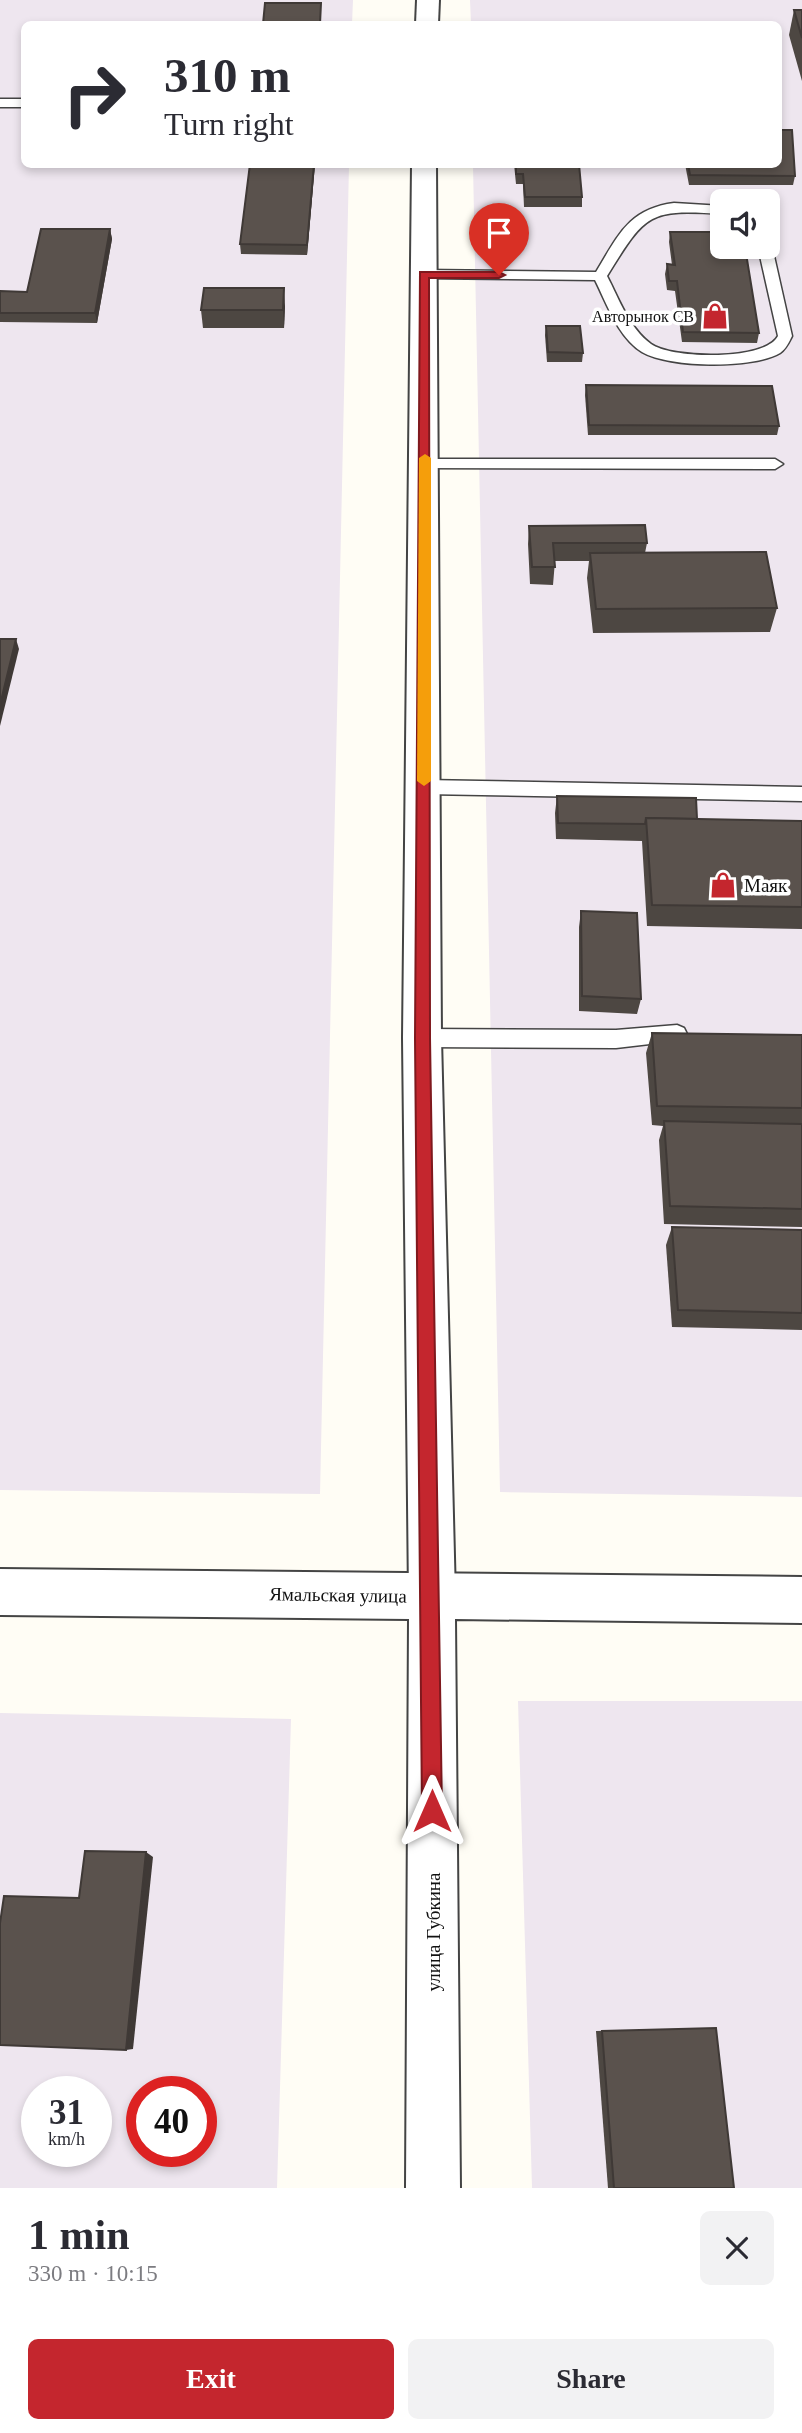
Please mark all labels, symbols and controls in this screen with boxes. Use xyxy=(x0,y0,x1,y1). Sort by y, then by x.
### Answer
text: 310 m xyxy=(164,48,291,103)
icon: right xyxy=(49,49,140,140)
text: Turn right xyxy=(164,106,294,142)
map controls xyxy=(710,189,780,259)
button: sound xyxy=(710,189,780,259)
pin xyxy=(469,203,529,275)
icon: arrive xyxy=(480,214,518,252)
shop icon: Авторынок СВ xyxy=(700,301,730,331)
place label: Авторынок СВ xyxy=(592,308,694,326)
shop icon: Маяк xyxy=(708,870,738,900)
place label: Маяк xyxy=(744,875,788,896)
street label: Ямальская улица xyxy=(269,1583,408,1607)
position arrow xyxy=(395,1774,469,1848)
street label: улица Губкина xyxy=(423,1872,444,1991)
speed limit sign: 40 xyxy=(126,2076,217,2167)
text: 31 xyxy=(49,2093,84,2132)
text: km/h xyxy=(48,2129,85,2149)
button: close xyxy=(700,2211,774,2285)
text: 1 min xyxy=(28,2212,130,2258)
text: 330 m · 10:15 xyxy=(28,2261,158,2286)
button: Exit xyxy=(28,2339,394,2419)
button: Share xyxy=(408,2339,774,2419)

